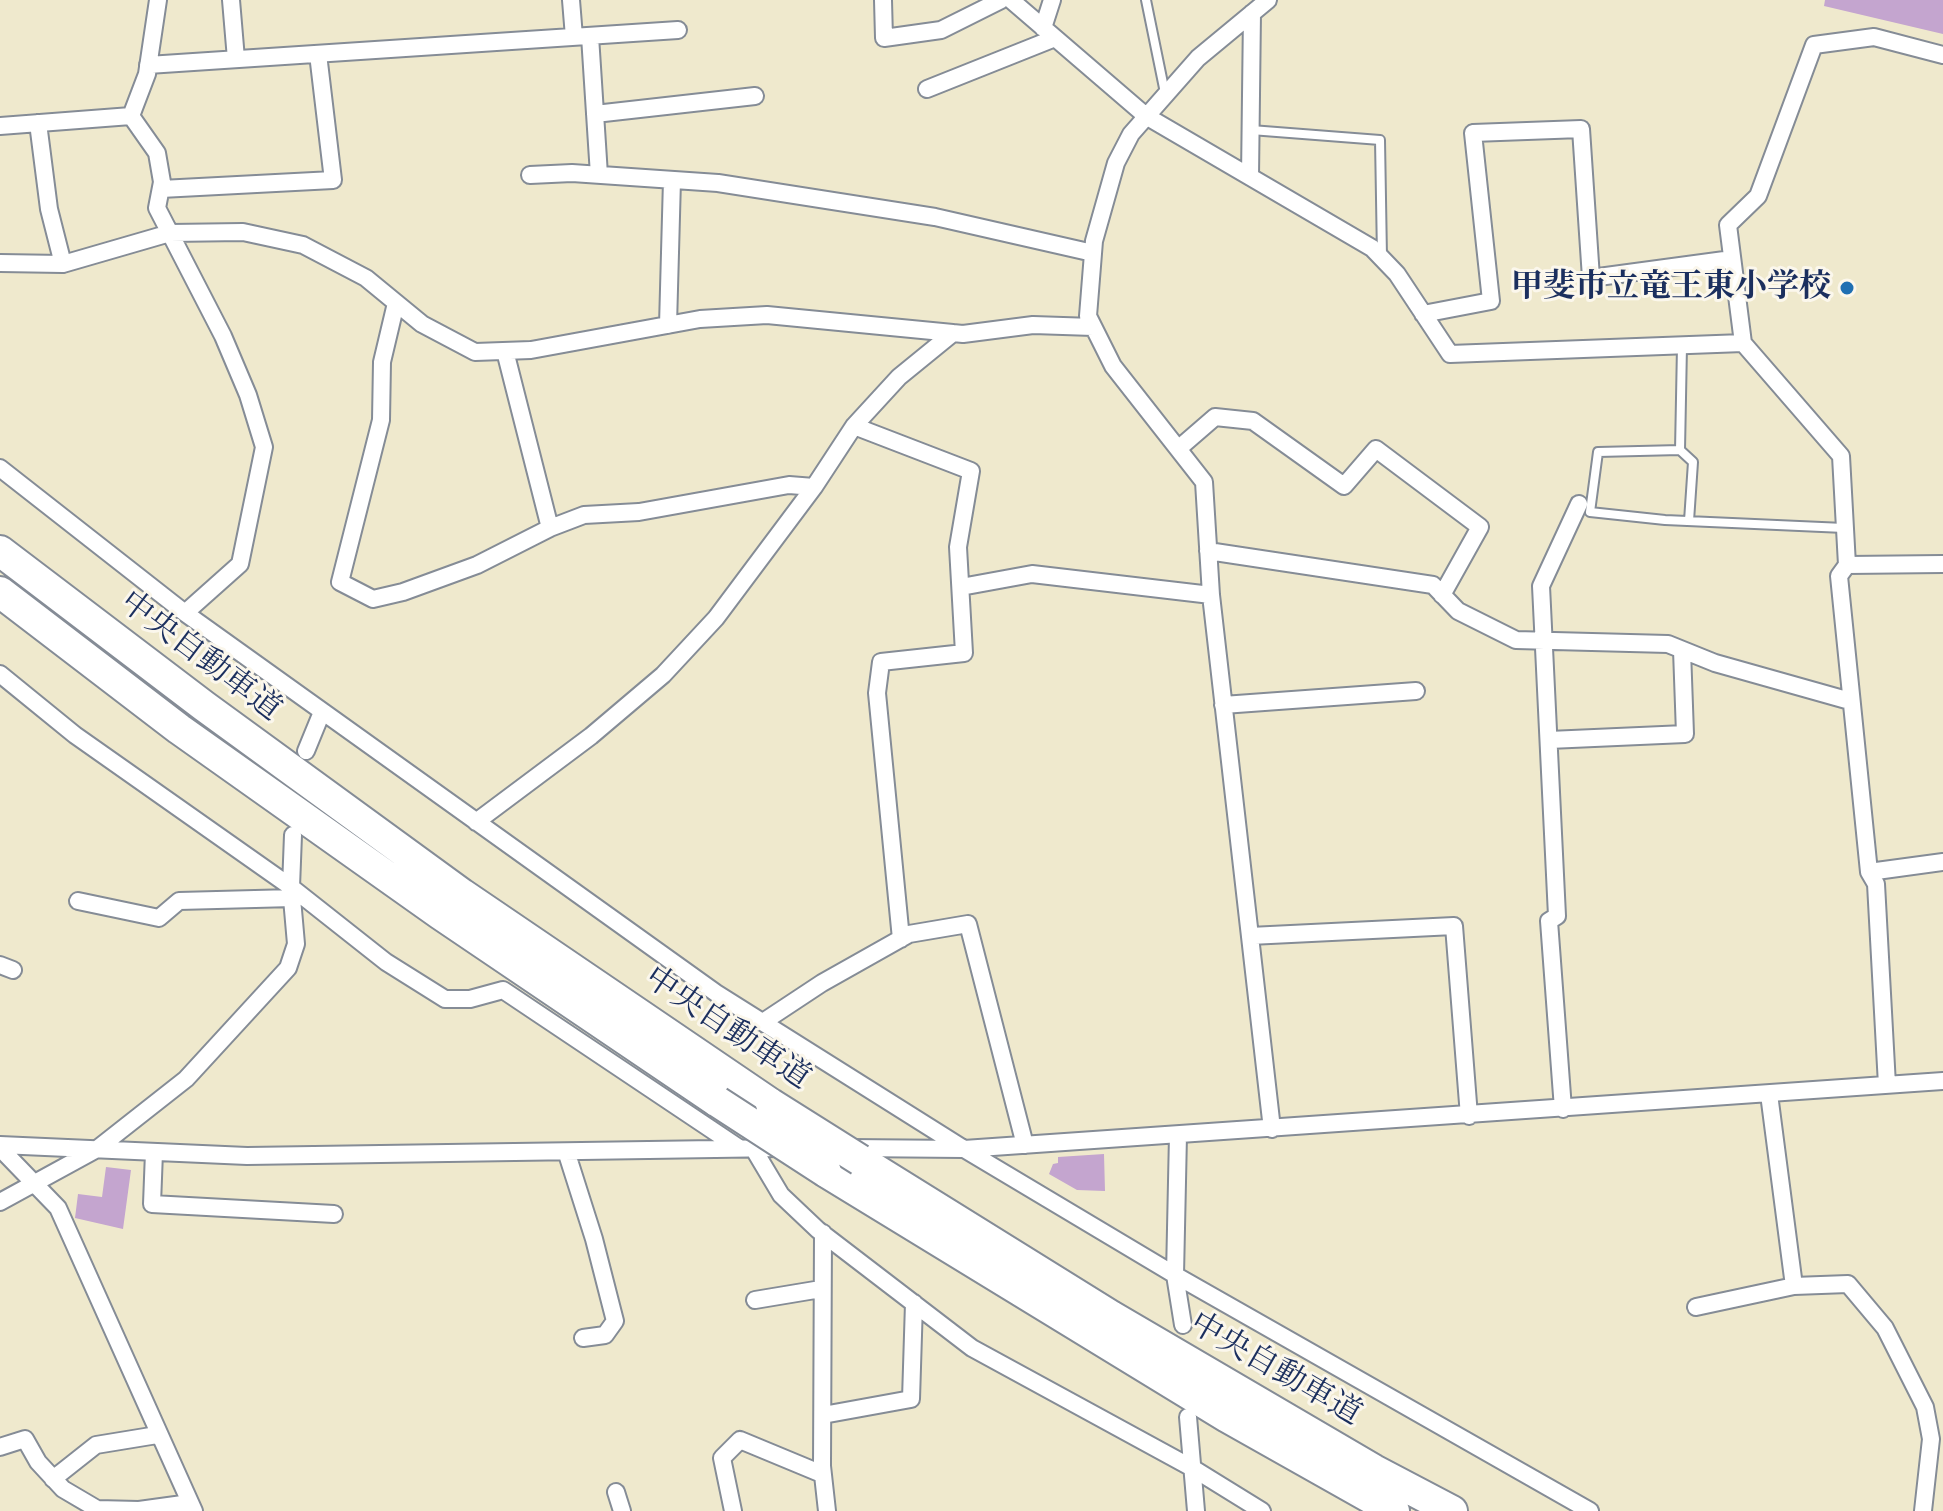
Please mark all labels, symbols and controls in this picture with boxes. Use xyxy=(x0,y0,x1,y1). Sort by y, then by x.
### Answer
place label: 甲斐市立竜王東小学校 xyxy=(1511,269,1831,307)
marker: 甲斐市立竜王東小学校 xyxy=(1838,279,1856,297)
street label: 中央自動車道 xyxy=(112,584,288,730)
street label: 中央自動車道 xyxy=(637,959,817,1099)
street label: 中央自動車道 xyxy=(1182,1305,1368,1435)

